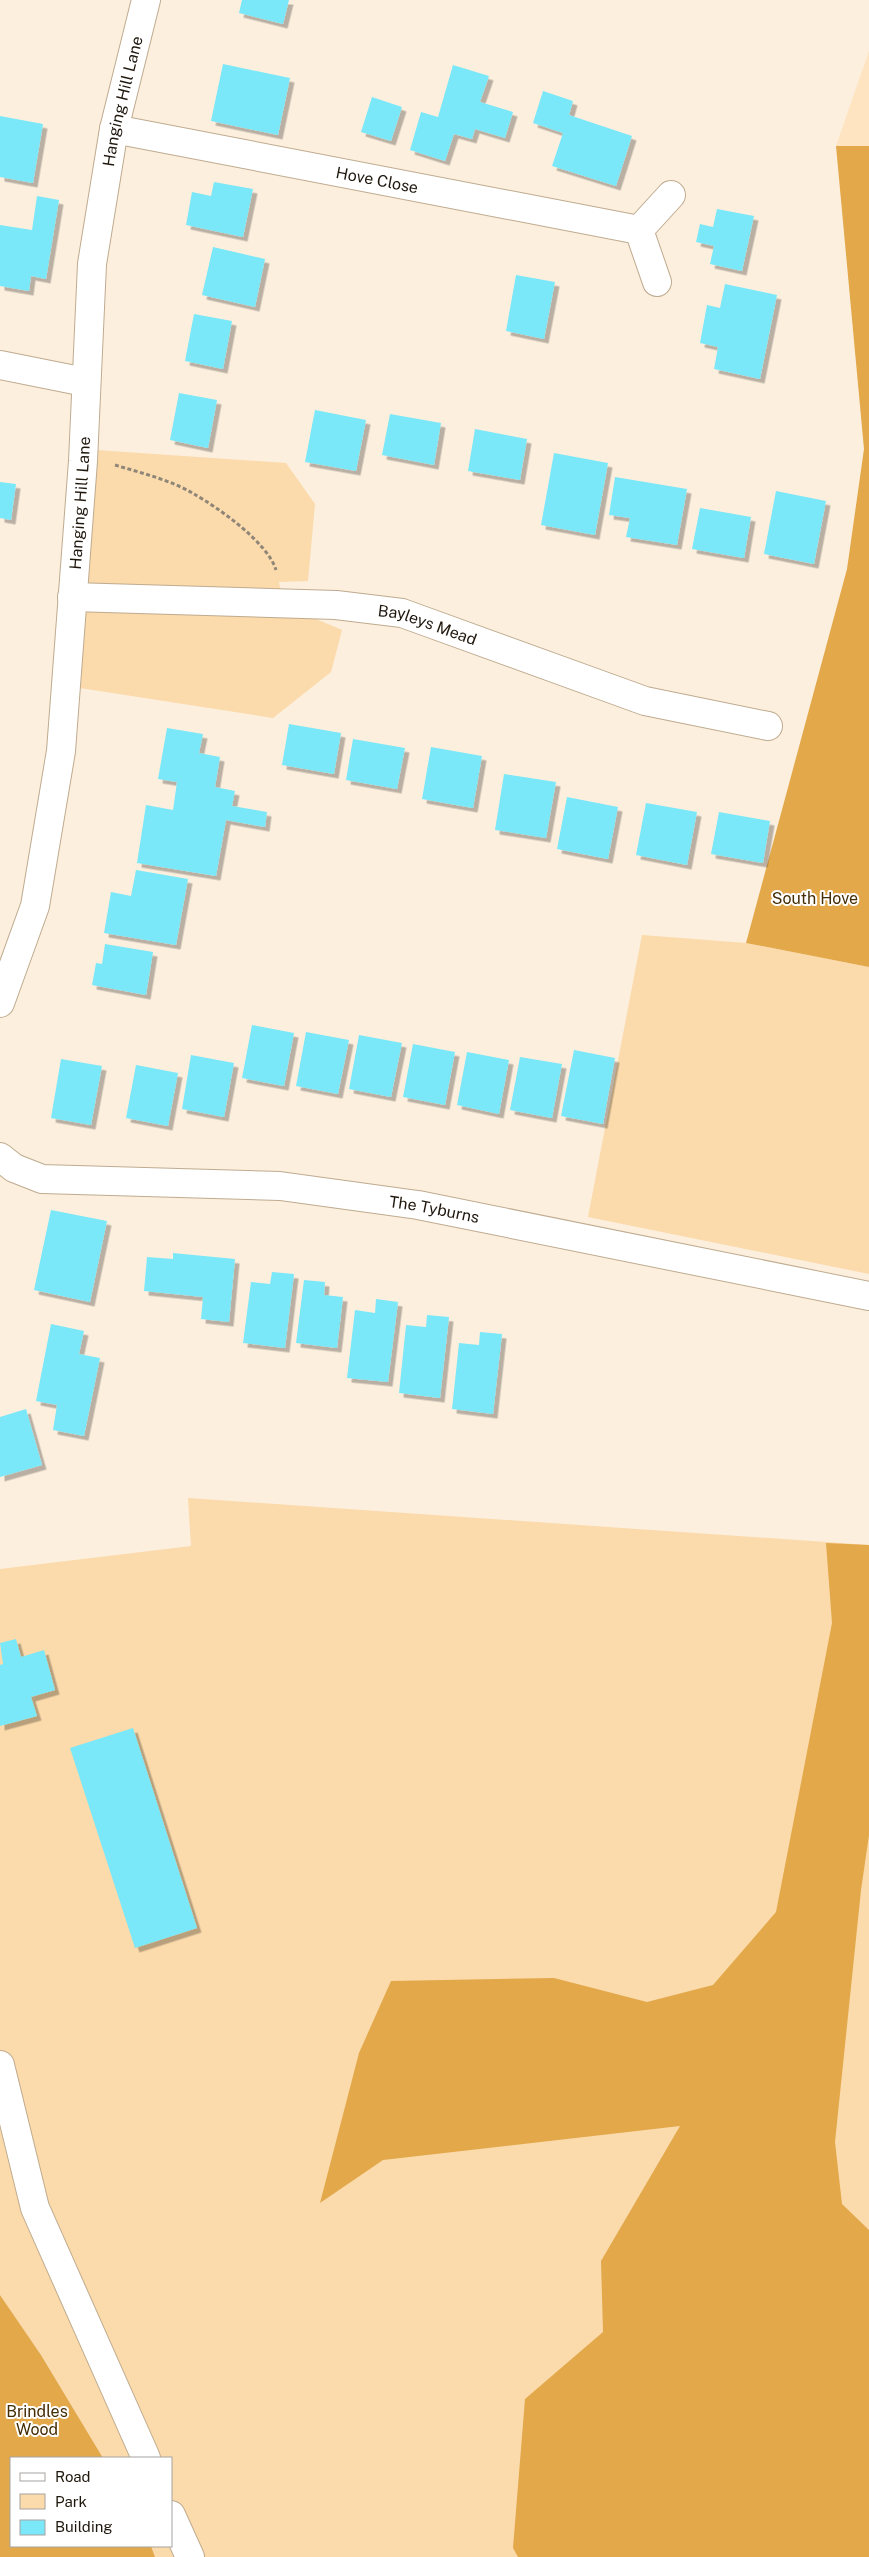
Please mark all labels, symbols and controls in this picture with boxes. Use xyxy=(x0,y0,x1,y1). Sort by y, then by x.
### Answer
street label: Hanging Hill Lane xyxy=(99,34,147,168)
street label: Hove Close xyxy=(334,163,420,197)
street label: Hanging Hill Lane xyxy=(66,436,94,570)
street label: Bayleys Mead xyxy=(377,601,479,649)
park label: South Hove xyxy=(772,889,858,908)
street label: The Tyburns xyxy=(388,1192,481,1227)
park label: Brindles Wood xyxy=(6,2402,68,2439)
legend xyxy=(10,2457,172,2547)
text: Road xyxy=(55,2468,91,2485)
text: Park xyxy=(55,2493,87,2510)
text: Building xyxy=(55,2518,113,2535)

